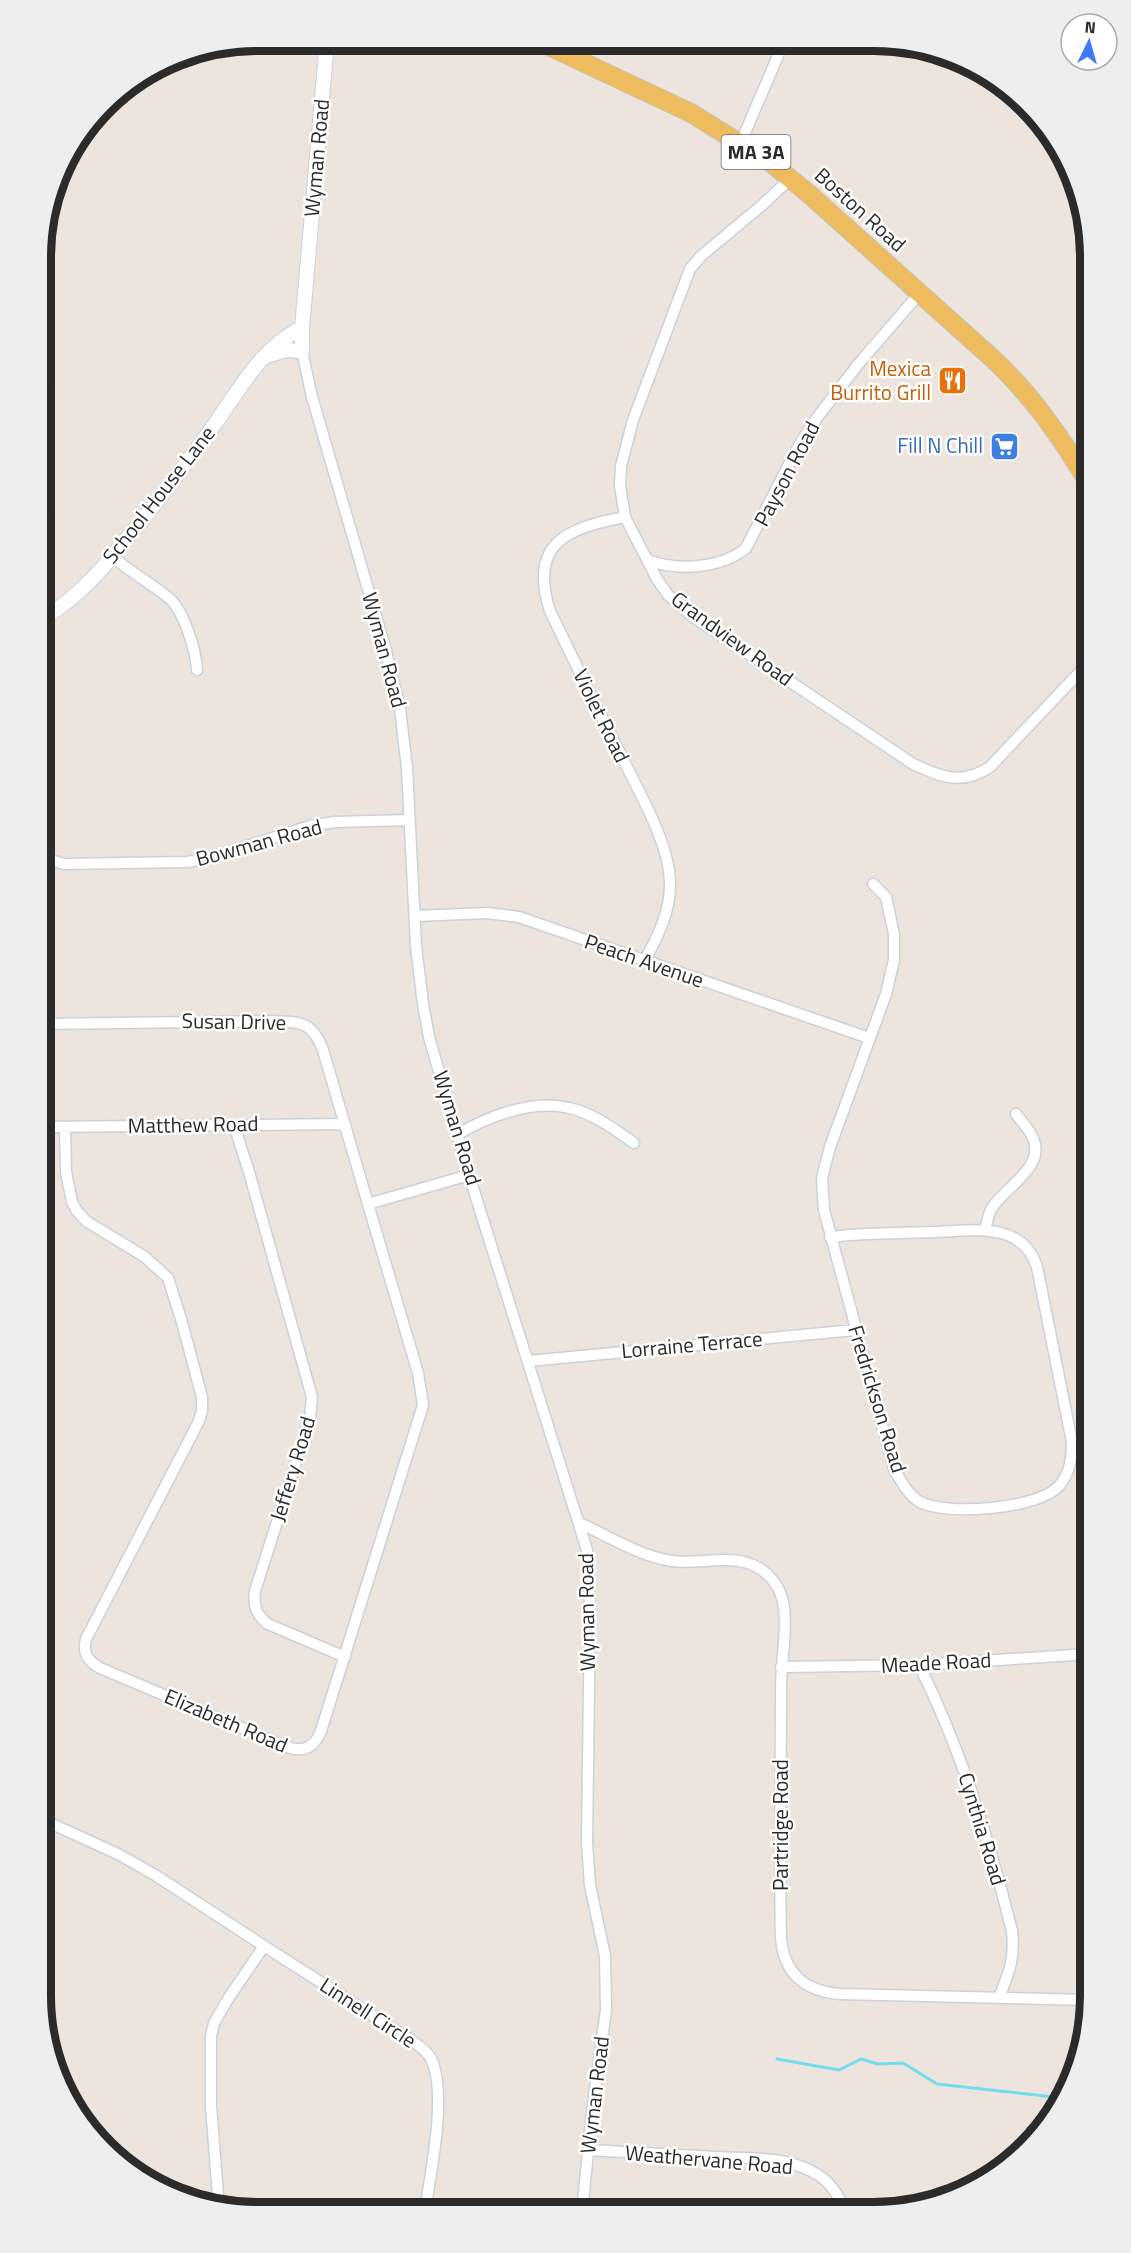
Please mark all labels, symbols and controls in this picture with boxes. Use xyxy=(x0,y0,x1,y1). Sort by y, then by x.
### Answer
north arrow xyxy=(1059,12,1119,72)
text: N xyxy=(1084,15,1097,39)
street label: Wyman Road xyxy=(295,98,337,218)
road number: MA 3A xyxy=(722,135,790,169)
street label: Boston Road xyxy=(808,159,914,259)
place label: Mexica Burrito Grill xyxy=(830,352,931,408)
restaurant icon: Mexica Burrito Grill xyxy=(936,365,968,397)
street label: Payson Road xyxy=(745,415,827,532)
street label: School House Lane xyxy=(94,419,222,570)
place label: Fill N Chill xyxy=(897,429,983,461)
supermarket icon: Fill N Chill xyxy=(988,430,1020,462)
street label: Grandview Road xyxy=(665,583,800,694)
street label: Wyman Road xyxy=(354,589,416,711)
street label: Violet Road xyxy=(565,663,638,768)
street label: Bowman Road xyxy=(192,810,325,874)
street label: Peach Avenue xyxy=(580,925,708,995)
street label: Susan Drive xyxy=(181,1004,287,1038)
street label: Wyman Road xyxy=(425,1067,491,1189)
street label: Matthew Road xyxy=(127,1107,259,1141)
street label: Fredrickson Road xyxy=(840,1321,916,1476)
street label: Lorraine Terrace xyxy=(620,1322,764,1366)
street label: Jeffery Road xyxy=(261,1412,323,1525)
street label: Wyman Road xyxy=(569,1553,603,1671)
street label: Meade Road xyxy=(880,1643,992,1681)
street label: Elizabeth Road xyxy=(160,1680,293,1760)
street label: Partridge Road xyxy=(764,1759,796,1891)
street label: Cynthia Road xyxy=(951,1768,1015,1889)
street label: Linnell Circle xyxy=(314,1969,423,2055)
street label: Wyman Road xyxy=(571,2034,617,2155)
street label: Weathervane Road xyxy=(624,2136,794,2182)

